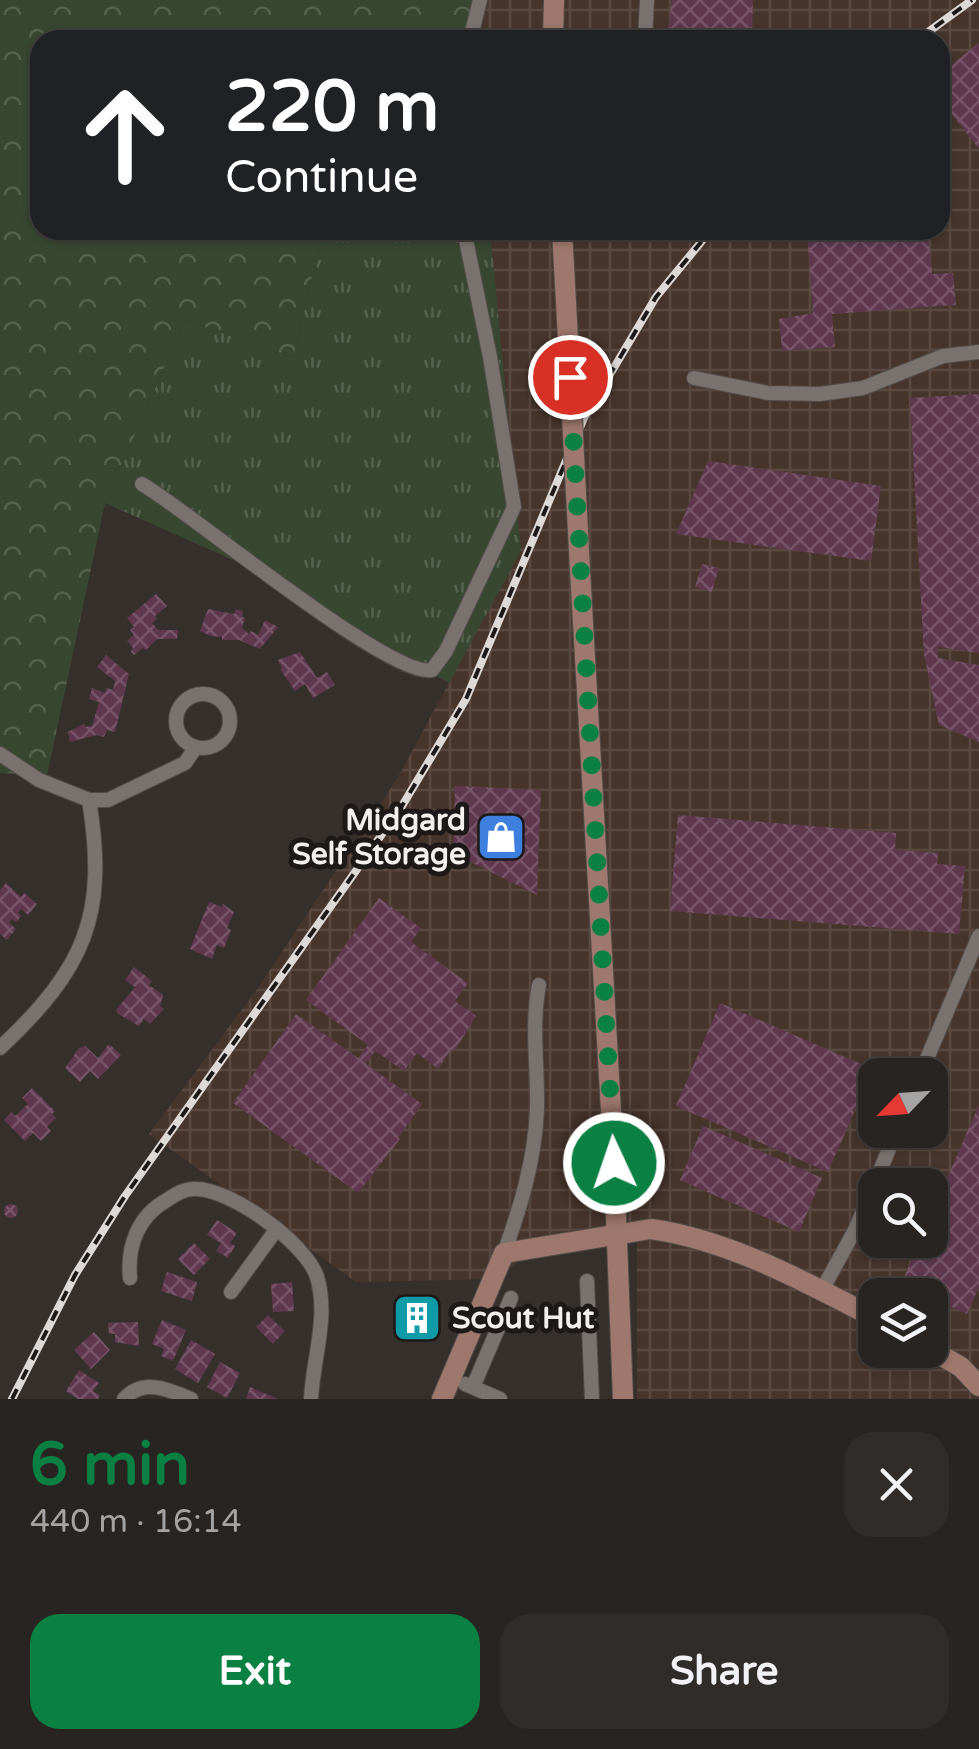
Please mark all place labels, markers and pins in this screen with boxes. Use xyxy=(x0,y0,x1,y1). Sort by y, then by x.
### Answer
pin xyxy=(528,335,613,420)
place label: Midgard Self Storage xyxy=(292,802,466,873)
shop icon: Midgard Self Storage xyxy=(475,811,527,863)
building icon: Scout Hut xyxy=(391,1292,443,1344)
place label: Scout Hut xyxy=(452,1300,595,1337)

